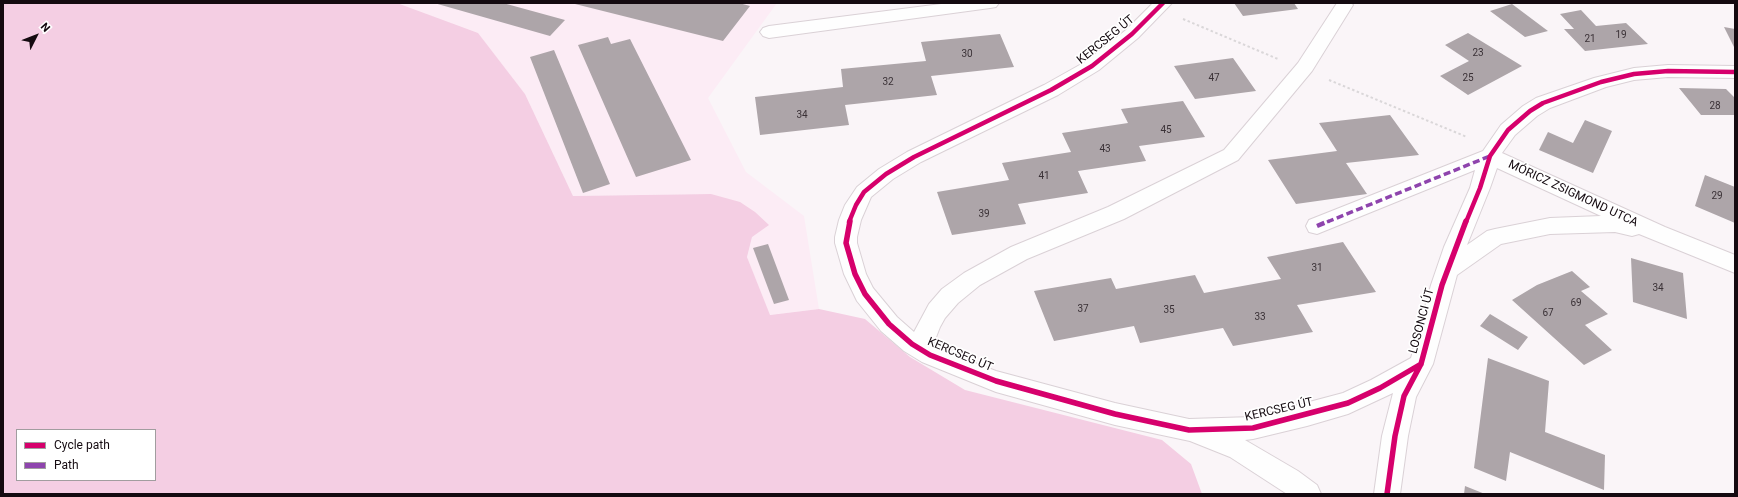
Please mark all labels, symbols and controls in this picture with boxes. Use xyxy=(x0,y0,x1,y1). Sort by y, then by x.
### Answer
street label: KERCSEG ÚT xyxy=(1074,13,1138,67)
north arrow xyxy=(16,16,56,56)
text: N xyxy=(38,20,53,35)
house number: 19 xyxy=(1615,29,1627,41)
house number: 21 xyxy=(1584,33,1596,45)
house number: 23 xyxy=(1472,47,1484,59)
house number: 30 xyxy=(961,48,973,60)
house number: 47 xyxy=(1208,72,1220,84)
house number: 25 xyxy=(1462,72,1474,84)
house number: 32 xyxy=(882,76,894,88)
house number: 28 xyxy=(1709,100,1721,112)
house number: 34 xyxy=(796,109,808,121)
house number: 45 xyxy=(1160,124,1172,136)
house number: 43 xyxy=(1099,143,1111,155)
street label: MÓRICZ ZSIGMOND UTCA xyxy=(1506,158,1640,230)
house number: 41 xyxy=(1038,170,1050,182)
house number: 29 xyxy=(1711,190,1723,202)
house number: 39 xyxy=(978,208,990,220)
house number: 31 xyxy=(1311,262,1323,274)
house number: 34 xyxy=(1652,282,1664,294)
street label: LOSONCI ÚT xyxy=(1406,287,1438,355)
house number: 69 xyxy=(1570,297,1582,309)
house number: 37 xyxy=(1077,303,1089,315)
house number: 35 xyxy=(1163,304,1175,316)
house number: 67 xyxy=(1542,307,1554,319)
house number: 33 xyxy=(1254,311,1266,323)
street label: KERCSEG ÚT xyxy=(925,335,995,375)
street label: KERCSEG ÚT xyxy=(1243,395,1315,425)
legend xyxy=(16,429,156,481)
text: Cycle path xyxy=(54,438,110,452)
text: Path xyxy=(54,458,79,472)

